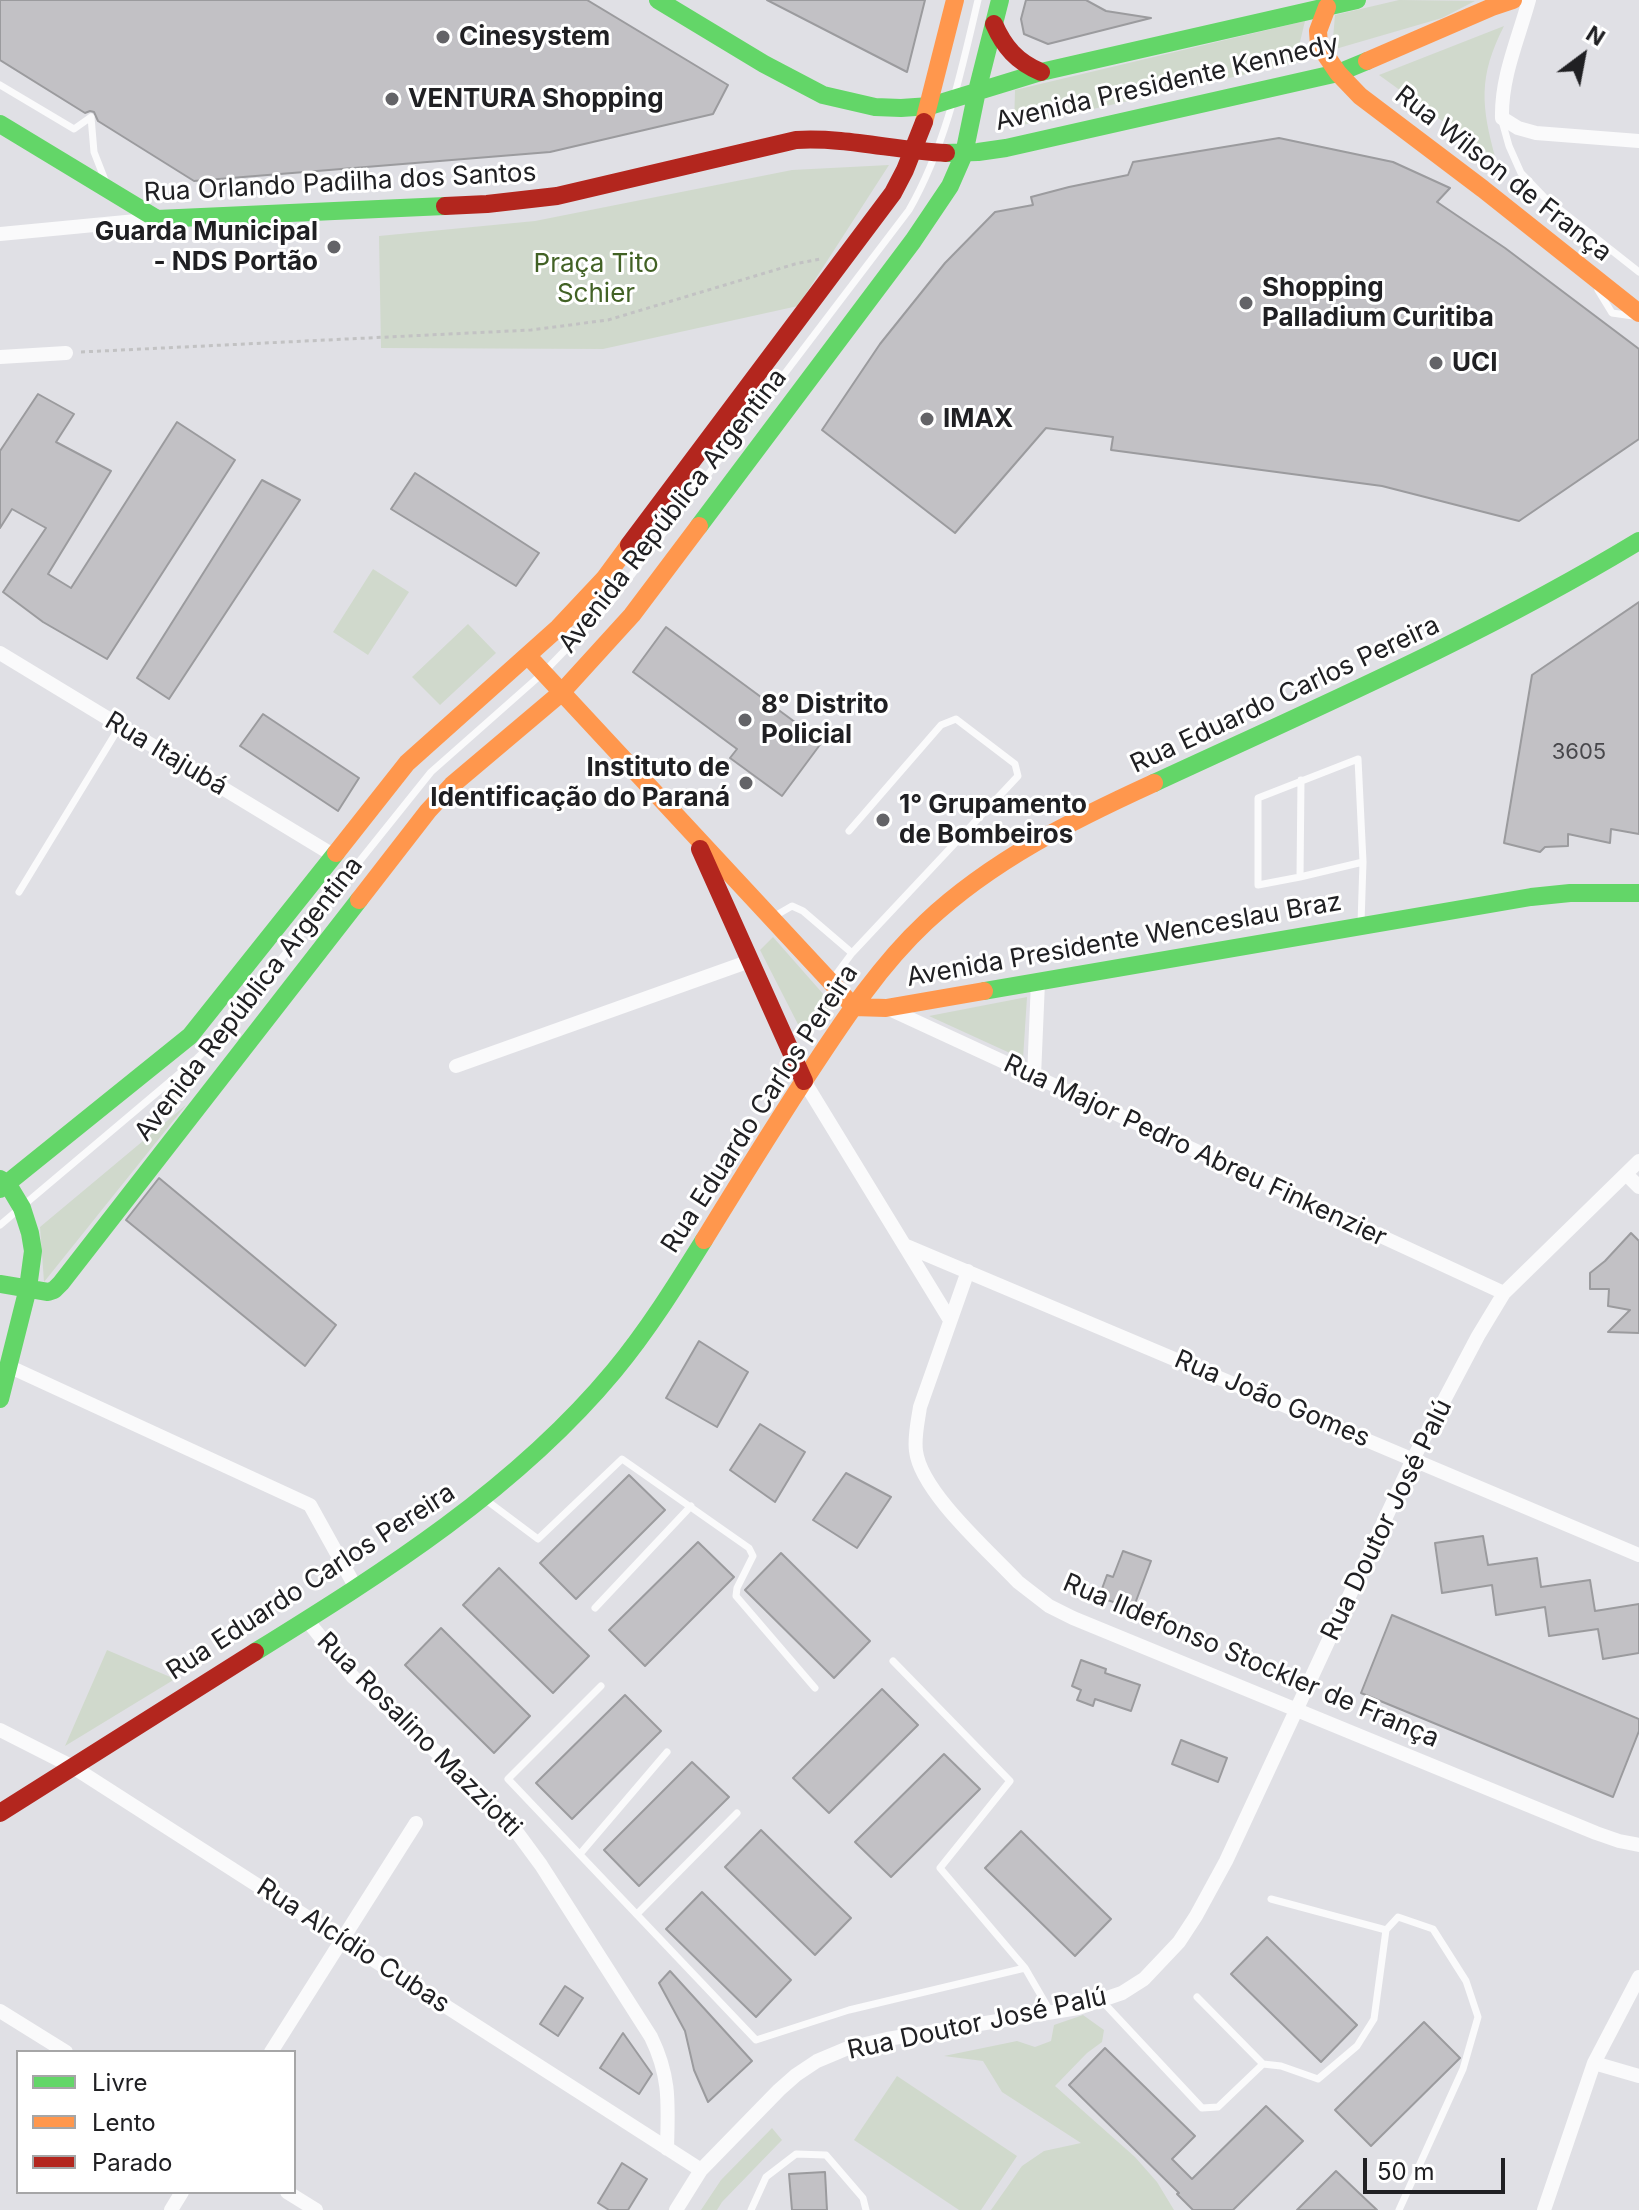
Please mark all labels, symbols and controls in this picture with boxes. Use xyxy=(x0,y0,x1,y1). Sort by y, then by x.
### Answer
north arrow xyxy=(1543,16,1623,96)
text: N xyxy=(1582,20,1610,51)
place label: Cinesystem xyxy=(459,21,610,53)
marker: Cinesystem xyxy=(434,28,452,46)
street label: Avenida Presidente Kennedy xyxy=(992,28,1342,138)
street label: Rua Wilson de França xyxy=(1388,80,1618,268)
place label: VENTURA Shopping xyxy=(408,83,664,115)
marker: VENTURA Shopping xyxy=(383,90,401,108)
street label: Rua Orlando Padilha dos Santos xyxy=(143,157,537,209)
place label: Guarda Municipal - NDS Portão xyxy=(95,216,318,278)
marker: Guarda Municipal - NDS Portão xyxy=(325,238,343,256)
park label: Praça Tito Schier xyxy=(534,248,658,310)
place label: Shopping Palladium Curitiba xyxy=(1262,272,1494,334)
marker: Shopping Palladium Curitiba xyxy=(1237,294,1255,312)
place label: UCI xyxy=(1452,347,1498,379)
marker: UCI xyxy=(1427,354,1445,372)
street label: Avenida República Argentina xyxy=(552,363,794,659)
place label: IMAX xyxy=(943,403,1013,435)
marker: IMAX xyxy=(918,410,936,428)
street label: Rua Eduardo Carlos Pereira xyxy=(1126,610,1444,780)
place label: 8° Distrito Policial xyxy=(761,689,889,750)
street label: Rua Itajubá xyxy=(99,705,233,803)
marker: 8° Distrito Policial xyxy=(736,711,754,729)
house number: 3605 xyxy=(1552,739,1606,765)
place label: Instituto de Identificação do Paraná xyxy=(430,752,730,814)
marker: Instituto de Identificação do Paraná xyxy=(737,774,755,792)
place label: 1° Grupamento de Bombeiros xyxy=(899,789,1087,850)
marker: 1° Grupamento de Bombeiros xyxy=(874,811,892,829)
street label: Avenida República Argentina xyxy=(128,851,370,1147)
street label: Avenida Presidente Wenceslau Braz xyxy=(904,886,1344,994)
street label: Rua Eduardo Carlos Pereira xyxy=(655,959,865,1259)
street label: Rua Major Pedro Abreu Finkenzier xyxy=(999,1048,1391,1254)
street label: Rua João Gomes xyxy=(1170,1344,1374,1454)
street label: Rua Doutor José Palú xyxy=(1315,1394,1459,1646)
street label: Rua Eduardo Carlos Pereira xyxy=(161,1477,461,1687)
street label: Rua Ildefonso Stockler de França xyxy=(1058,1567,1444,1755)
street label: Rua Rosalino Mazziotti xyxy=(310,1626,528,1844)
street label: Rua Alcídio Cubas xyxy=(251,1872,455,2020)
street label: Rua Doutor José Palú xyxy=(845,1981,1109,2067)
legend xyxy=(16,2050,296,2194)
text: Livre xyxy=(92,2068,148,2097)
text: Lento xyxy=(92,2108,156,2137)
scale bar xyxy=(1367,2142,1509,2192)
text: Parado xyxy=(92,2148,172,2177)
text: 50 m xyxy=(1377,2157,1435,2186)

